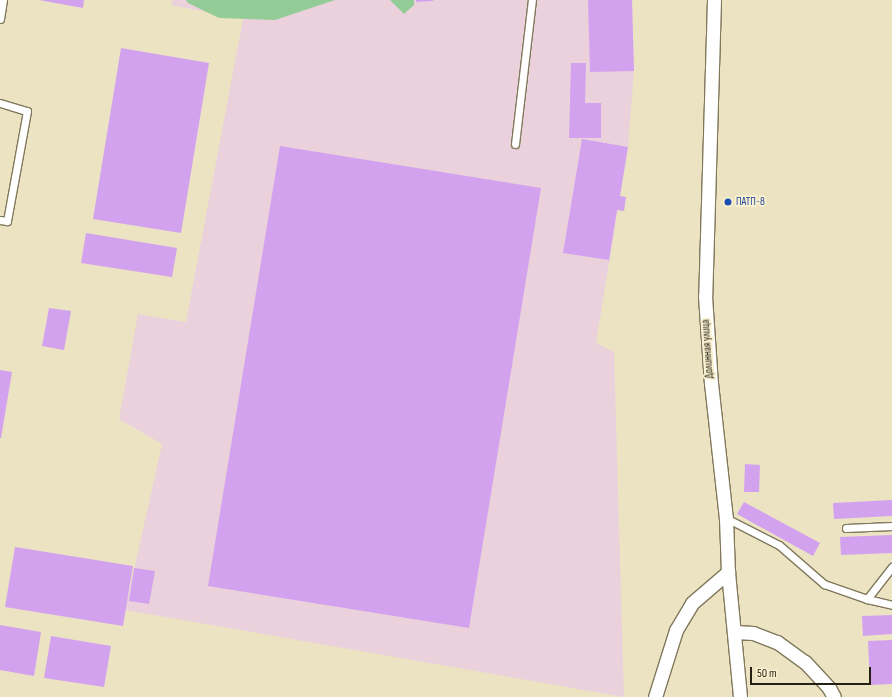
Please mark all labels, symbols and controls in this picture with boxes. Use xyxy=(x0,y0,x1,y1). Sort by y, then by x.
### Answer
place label: ПАТП-8 xyxy=(736,195,765,209)
marker: ПАТП-8 xyxy=(723,197,733,207)
street label: Долинная улица xyxy=(699,319,717,379)
scale bar xyxy=(752,659,873,685)
text: 50 m xyxy=(757,666,777,681)

